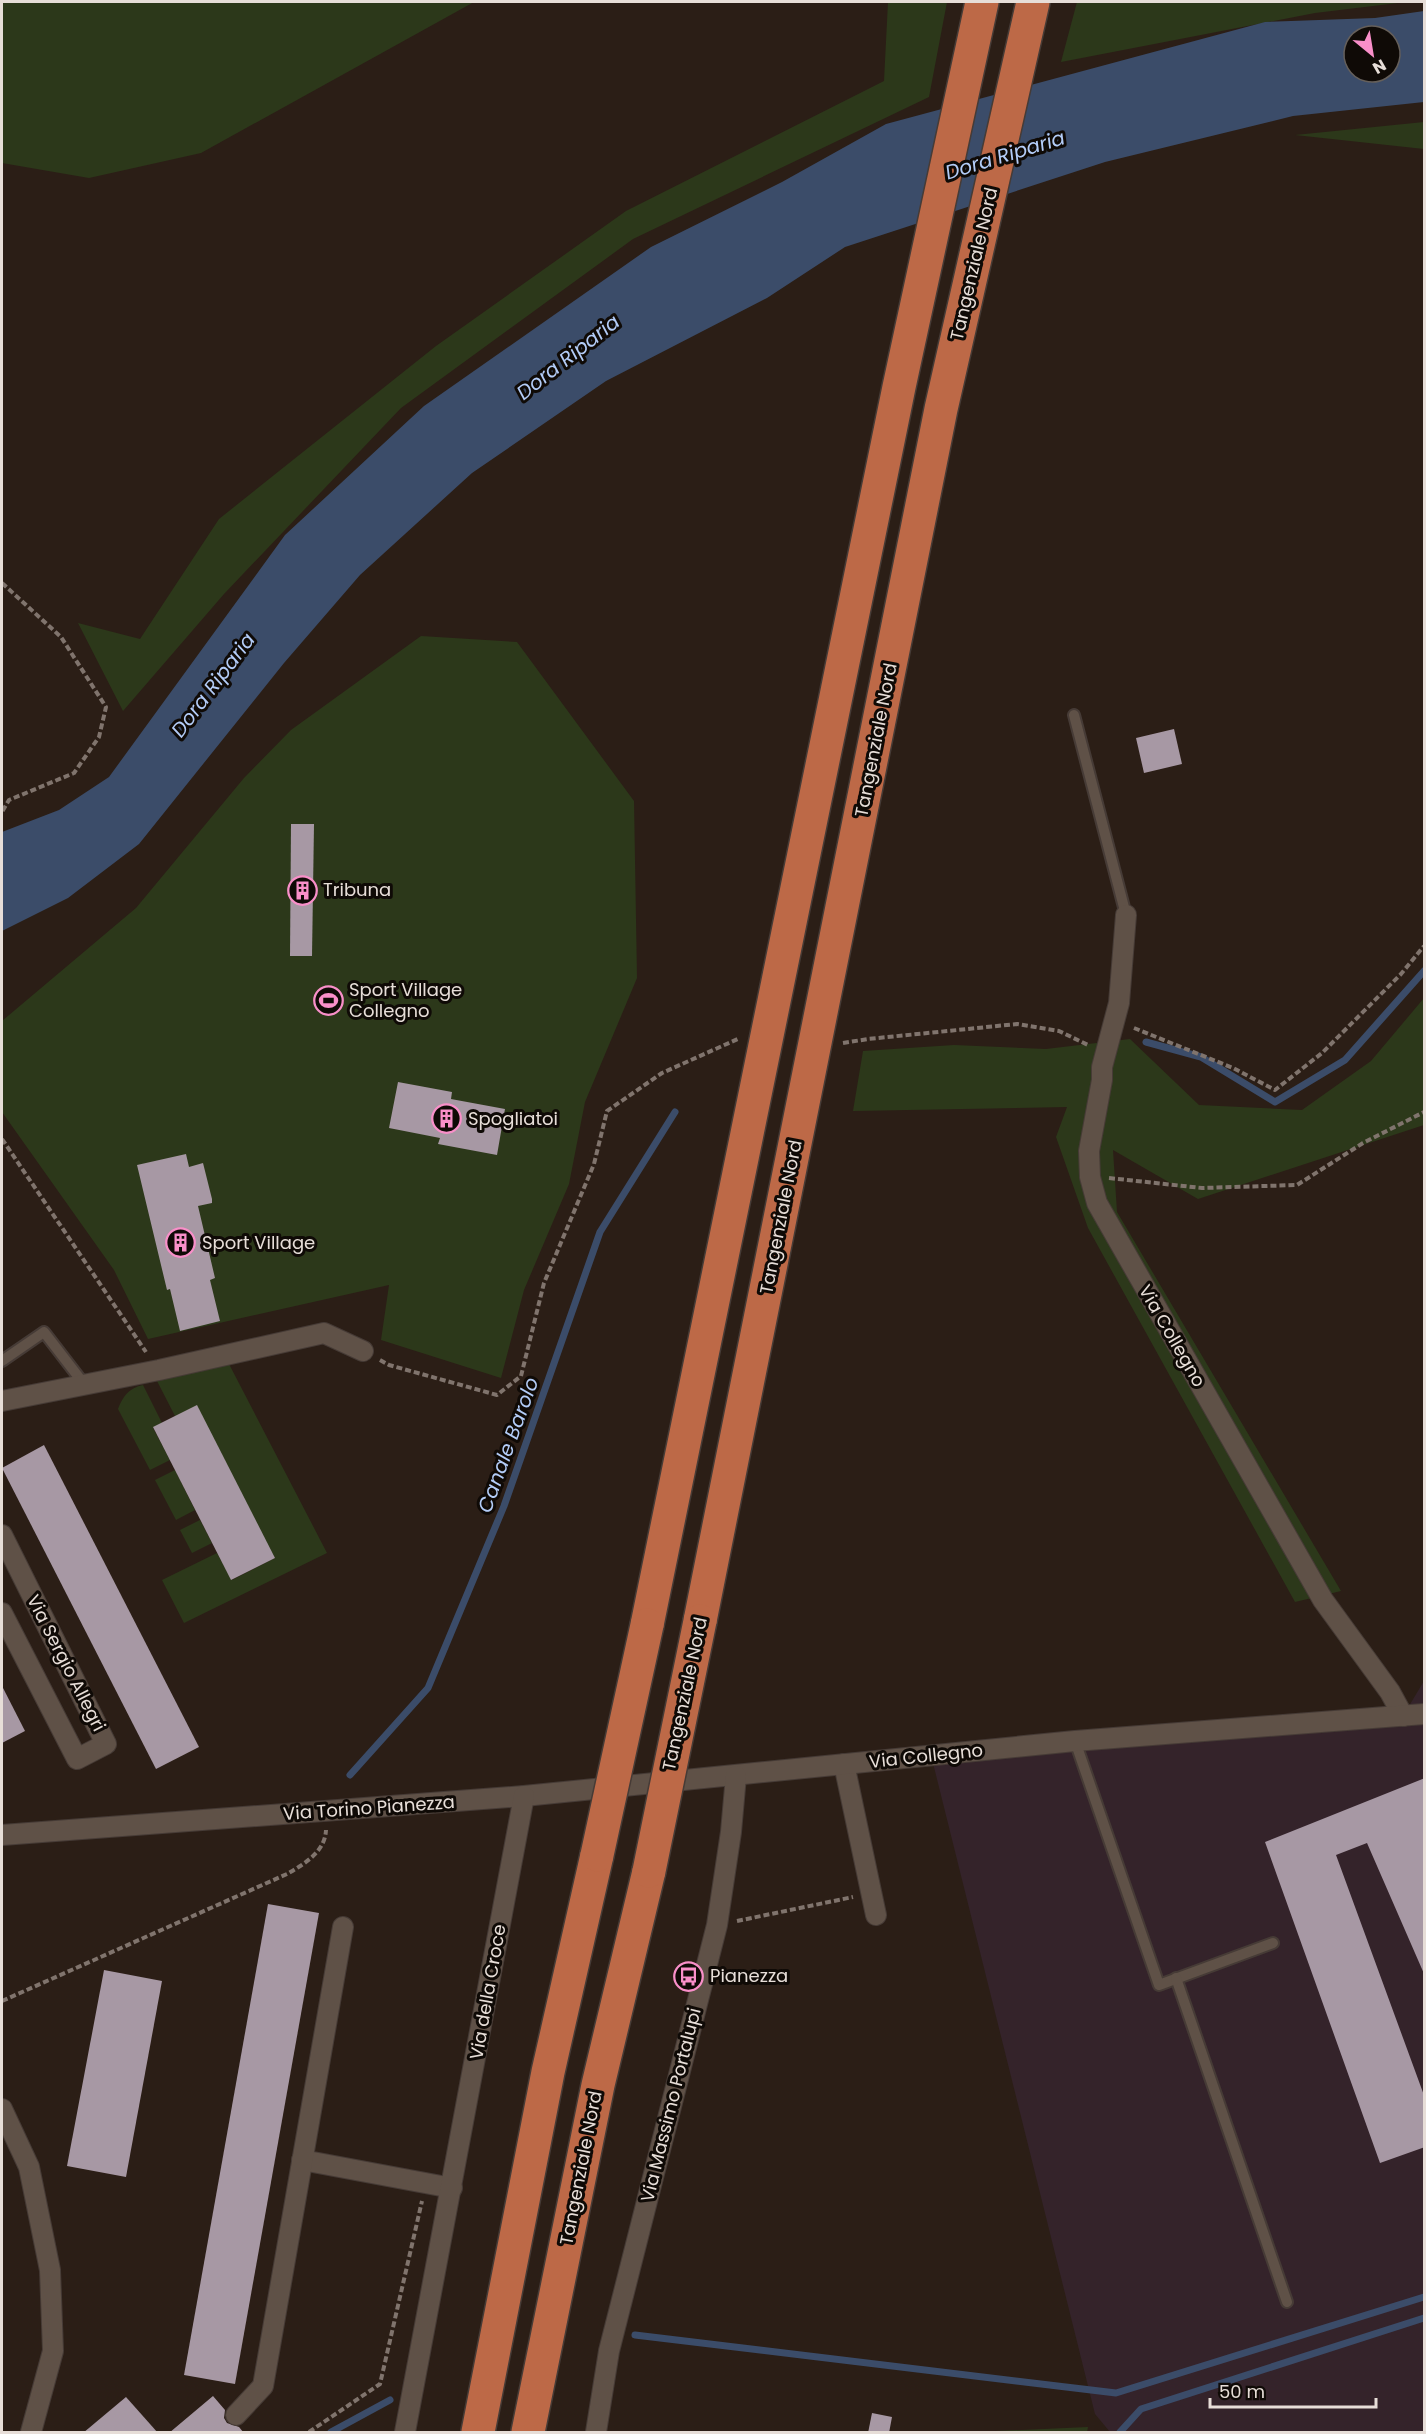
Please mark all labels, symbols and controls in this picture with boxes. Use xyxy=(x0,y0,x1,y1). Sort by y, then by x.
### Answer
north arrow xyxy=(1342,24,1402,84)
text: N xyxy=(1368,54,1390,80)
water label: Dora Riparia xyxy=(942,123,1068,187)
street label: Tangenziale Nord xyxy=(944,185,1003,343)
water label: Dora Riparia xyxy=(511,308,625,406)
water label: Dora Riparia xyxy=(165,627,261,743)
street label: Tangenziale Nord xyxy=(848,661,903,819)
building icon: Tribuna xyxy=(286,874,318,906)
place label: Tribuna xyxy=(323,877,391,902)
place label: Sport Village Collegno xyxy=(349,977,462,1023)
sports icon: Sport Village Collegno xyxy=(312,984,344,1016)
building icon: Spogliatoi xyxy=(431,1103,463,1135)
place label: Spogliatoi xyxy=(468,1106,558,1131)
street label: Tangenziale Nord xyxy=(753,1138,808,1296)
building icon: Sport Village xyxy=(165,1227,197,1259)
place label: Sport Village xyxy=(202,1230,315,1255)
street label: Via Collegno xyxy=(1133,1280,1212,1391)
water label: Canale Barolo xyxy=(471,1373,545,1517)
street label: Via Sergio Allegri xyxy=(21,1590,112,1735)
street label: Tangenziale Nord xyxy=(656,1615,713,1773)
street label: Via Collegno xyxy=(868,1737,984,1774)
street label: Via Torino Pianezza xyxy=(282,1789,456,1826)
street label: Via della Croce xyxy=(463,1922,512,2062)
bus stop icon: Pianezza xyxy=(673,1960,705,1992)
place label: Pianezza xyxy=(710,1963,788,1988)
street label: Via Massimo Portalupi xyxy=(634,2005,707,2205)
street label: Tangenziale Nord xyxy=(553,2089,608,2247)
scale bar xyxy=(1210,2371,1376,2409)
text: 50 m xyxy=(1219,2379,1265,2404)

